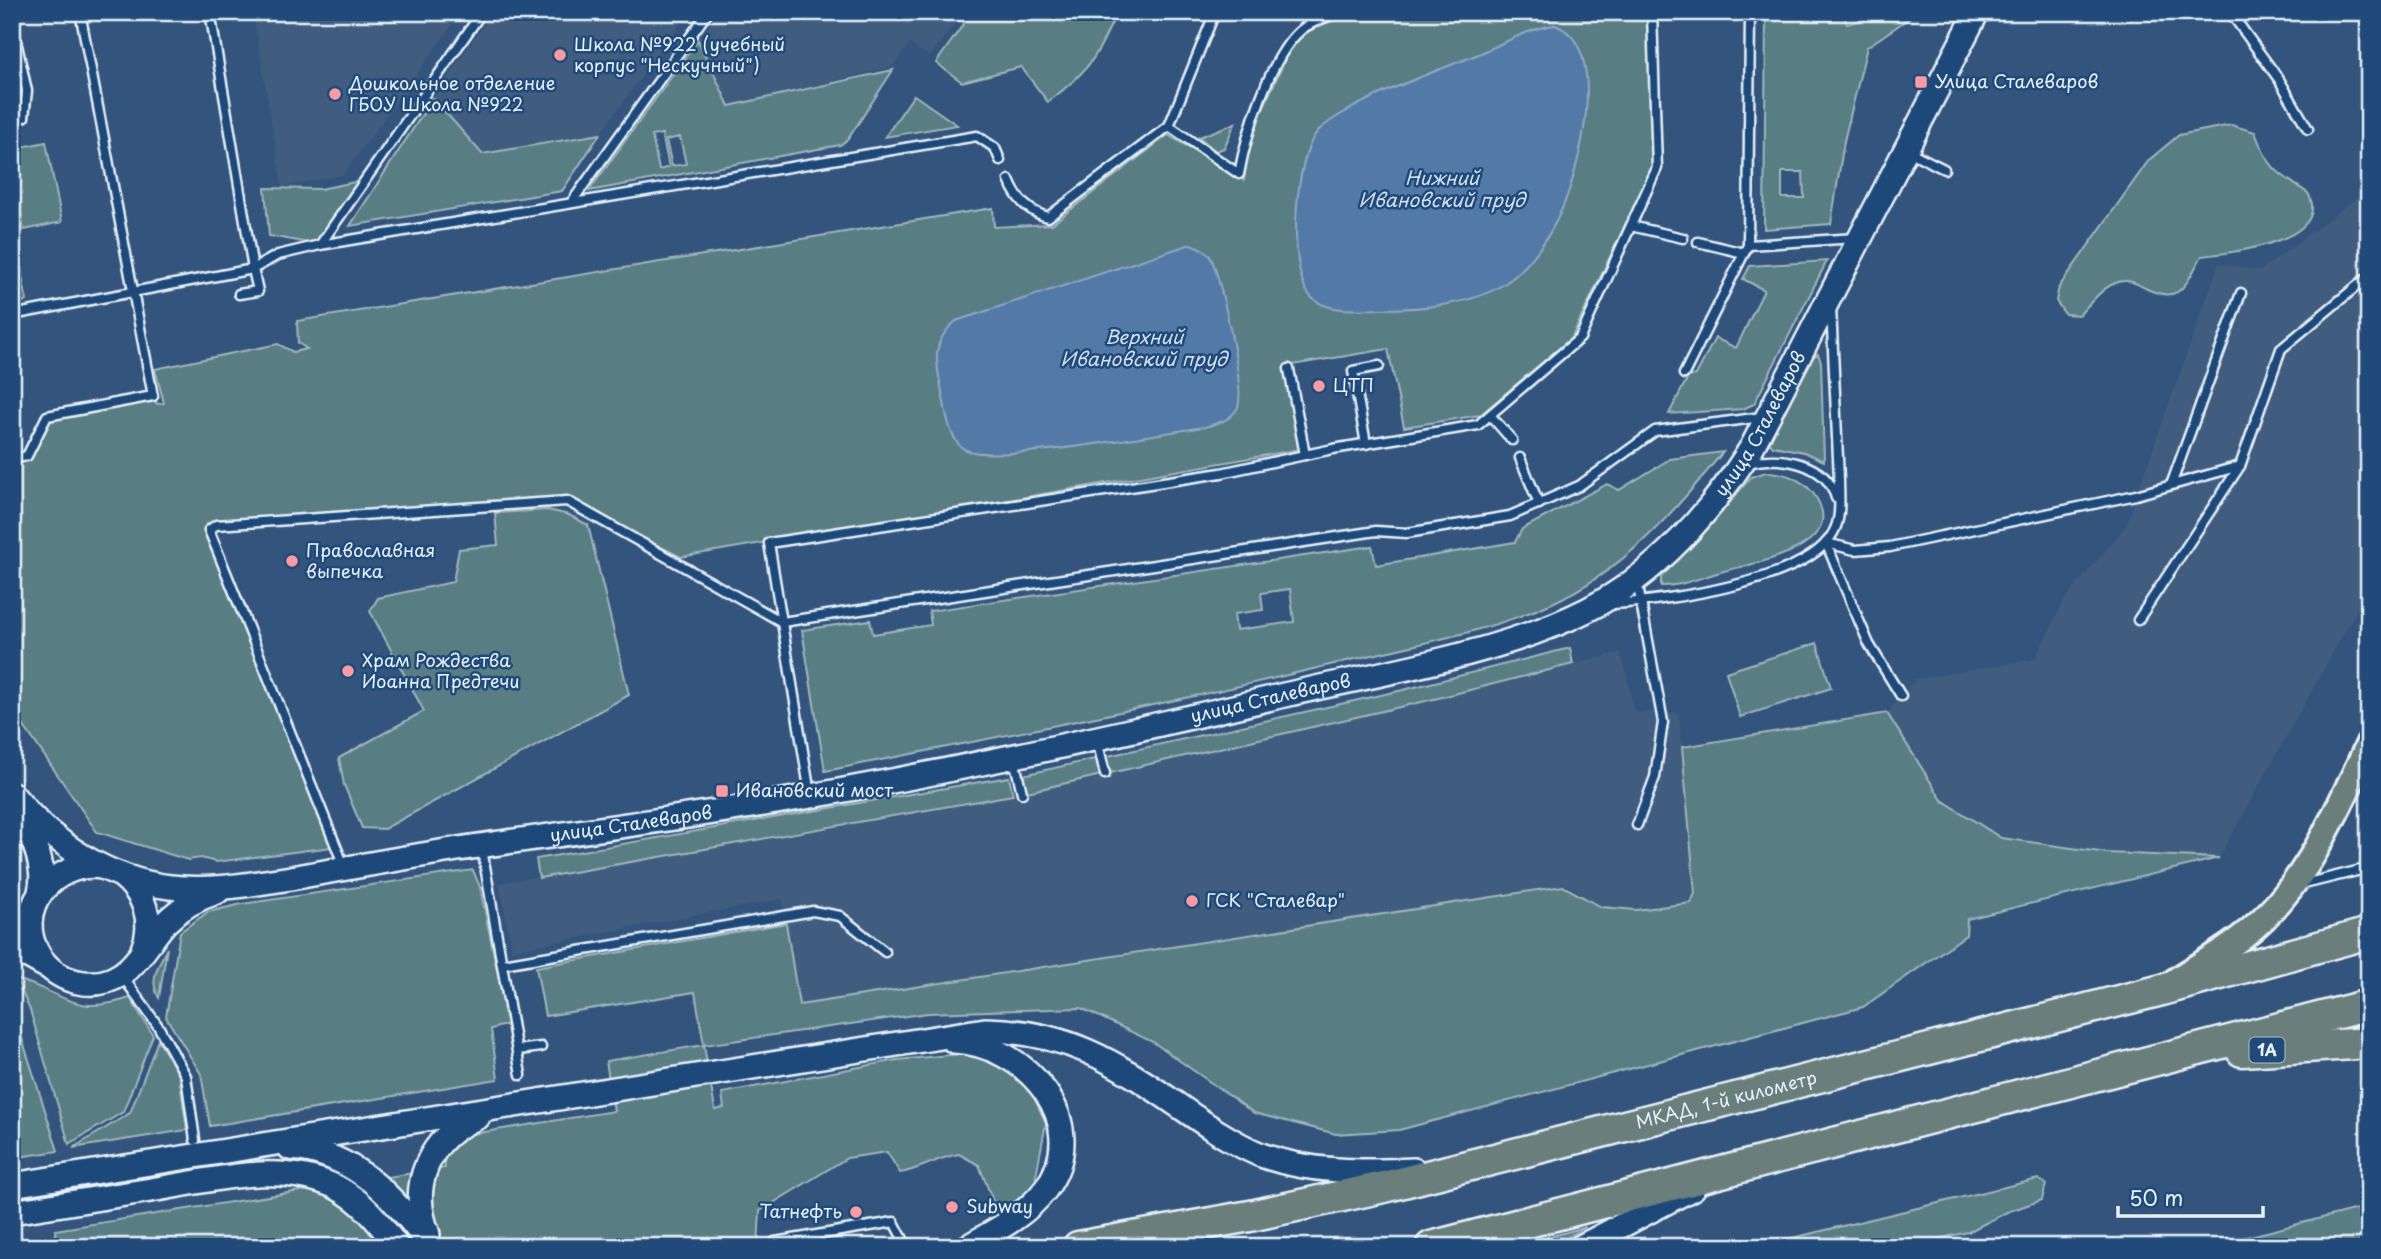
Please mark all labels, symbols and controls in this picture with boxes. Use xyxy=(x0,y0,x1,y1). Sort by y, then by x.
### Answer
place label: Школа №922 (учебный корпус "Нескучный") xyxy=(574,30,785,78)
marker: Школа №922 (учебный корпус "Нескучный") xyxy=(552,47,568,63)
place label: Улица Сталеваров xyxy=(1935,67,2098,94)
place label: Дошкольное отделение ГБОУ Школа №922 xyxy=(348,69,555,117)
marker: Улица Сталеваров xyxy=(1913,74,1929,90)
marker: Дошкольное отделение ГБОУ Школа №922 xyxy=(327,86,343,102)
water label: Нижний Ивановский пруд xyxy=(1359,163,1527,213)
water label: Верхний Ивановский пруд xyxy=(1061,322,1229,372)
street label: улица Сталеваров xyxy=(1707,346,1811,502)
place label: ЦТП xyxy=(1333,371,1374,398)
marker: ЦТП xyxy=(1311,378,1327,394)
place label: Православная выпечка xyxy=(306,536,435,584)
marker: Православная выпечка xyxy=(284,553,300,569)
place label: Храм Рождества Иоанна Предтечи xyxy=(362,646,520,694)
marker: Храм Рождества Иоанна Предтечи xyxy=(340,663,356,679)
street label: улица Сталеваров xyxy=(1188,666,1353,729)
place label: Ивановский мост xyxy=(736,776,893,803)
marker: Ивановский мост xyxy=(714,783,730,799)
street label: улица Сталеваров xyxy=(548,798,714,848)
place label: ГСК "Сталевар" xyxy=(1206,886,1345,913)
marker: ГСК "Сталевар" xyxy=(1184,893,1200,909)
road number: 1A xyxy=(2250,1038,2284,1062)
street label: МКАД, 1-й километр xyxy=(1633,1063,1819,1135)
scale bar xyxy=(2118,1175,2264,1219)
text: 50 m xyxy=(2129,1181,2183,1213)
place label: Subway xyxy=(966,1192,1033,1219)
place label: Татнефть xyxy=(759,1197,842,1224)
marker: Subway xyxy=(944,1199,960,1215)
marker: Татнефть xyxy=(848,1204,864,1220)

